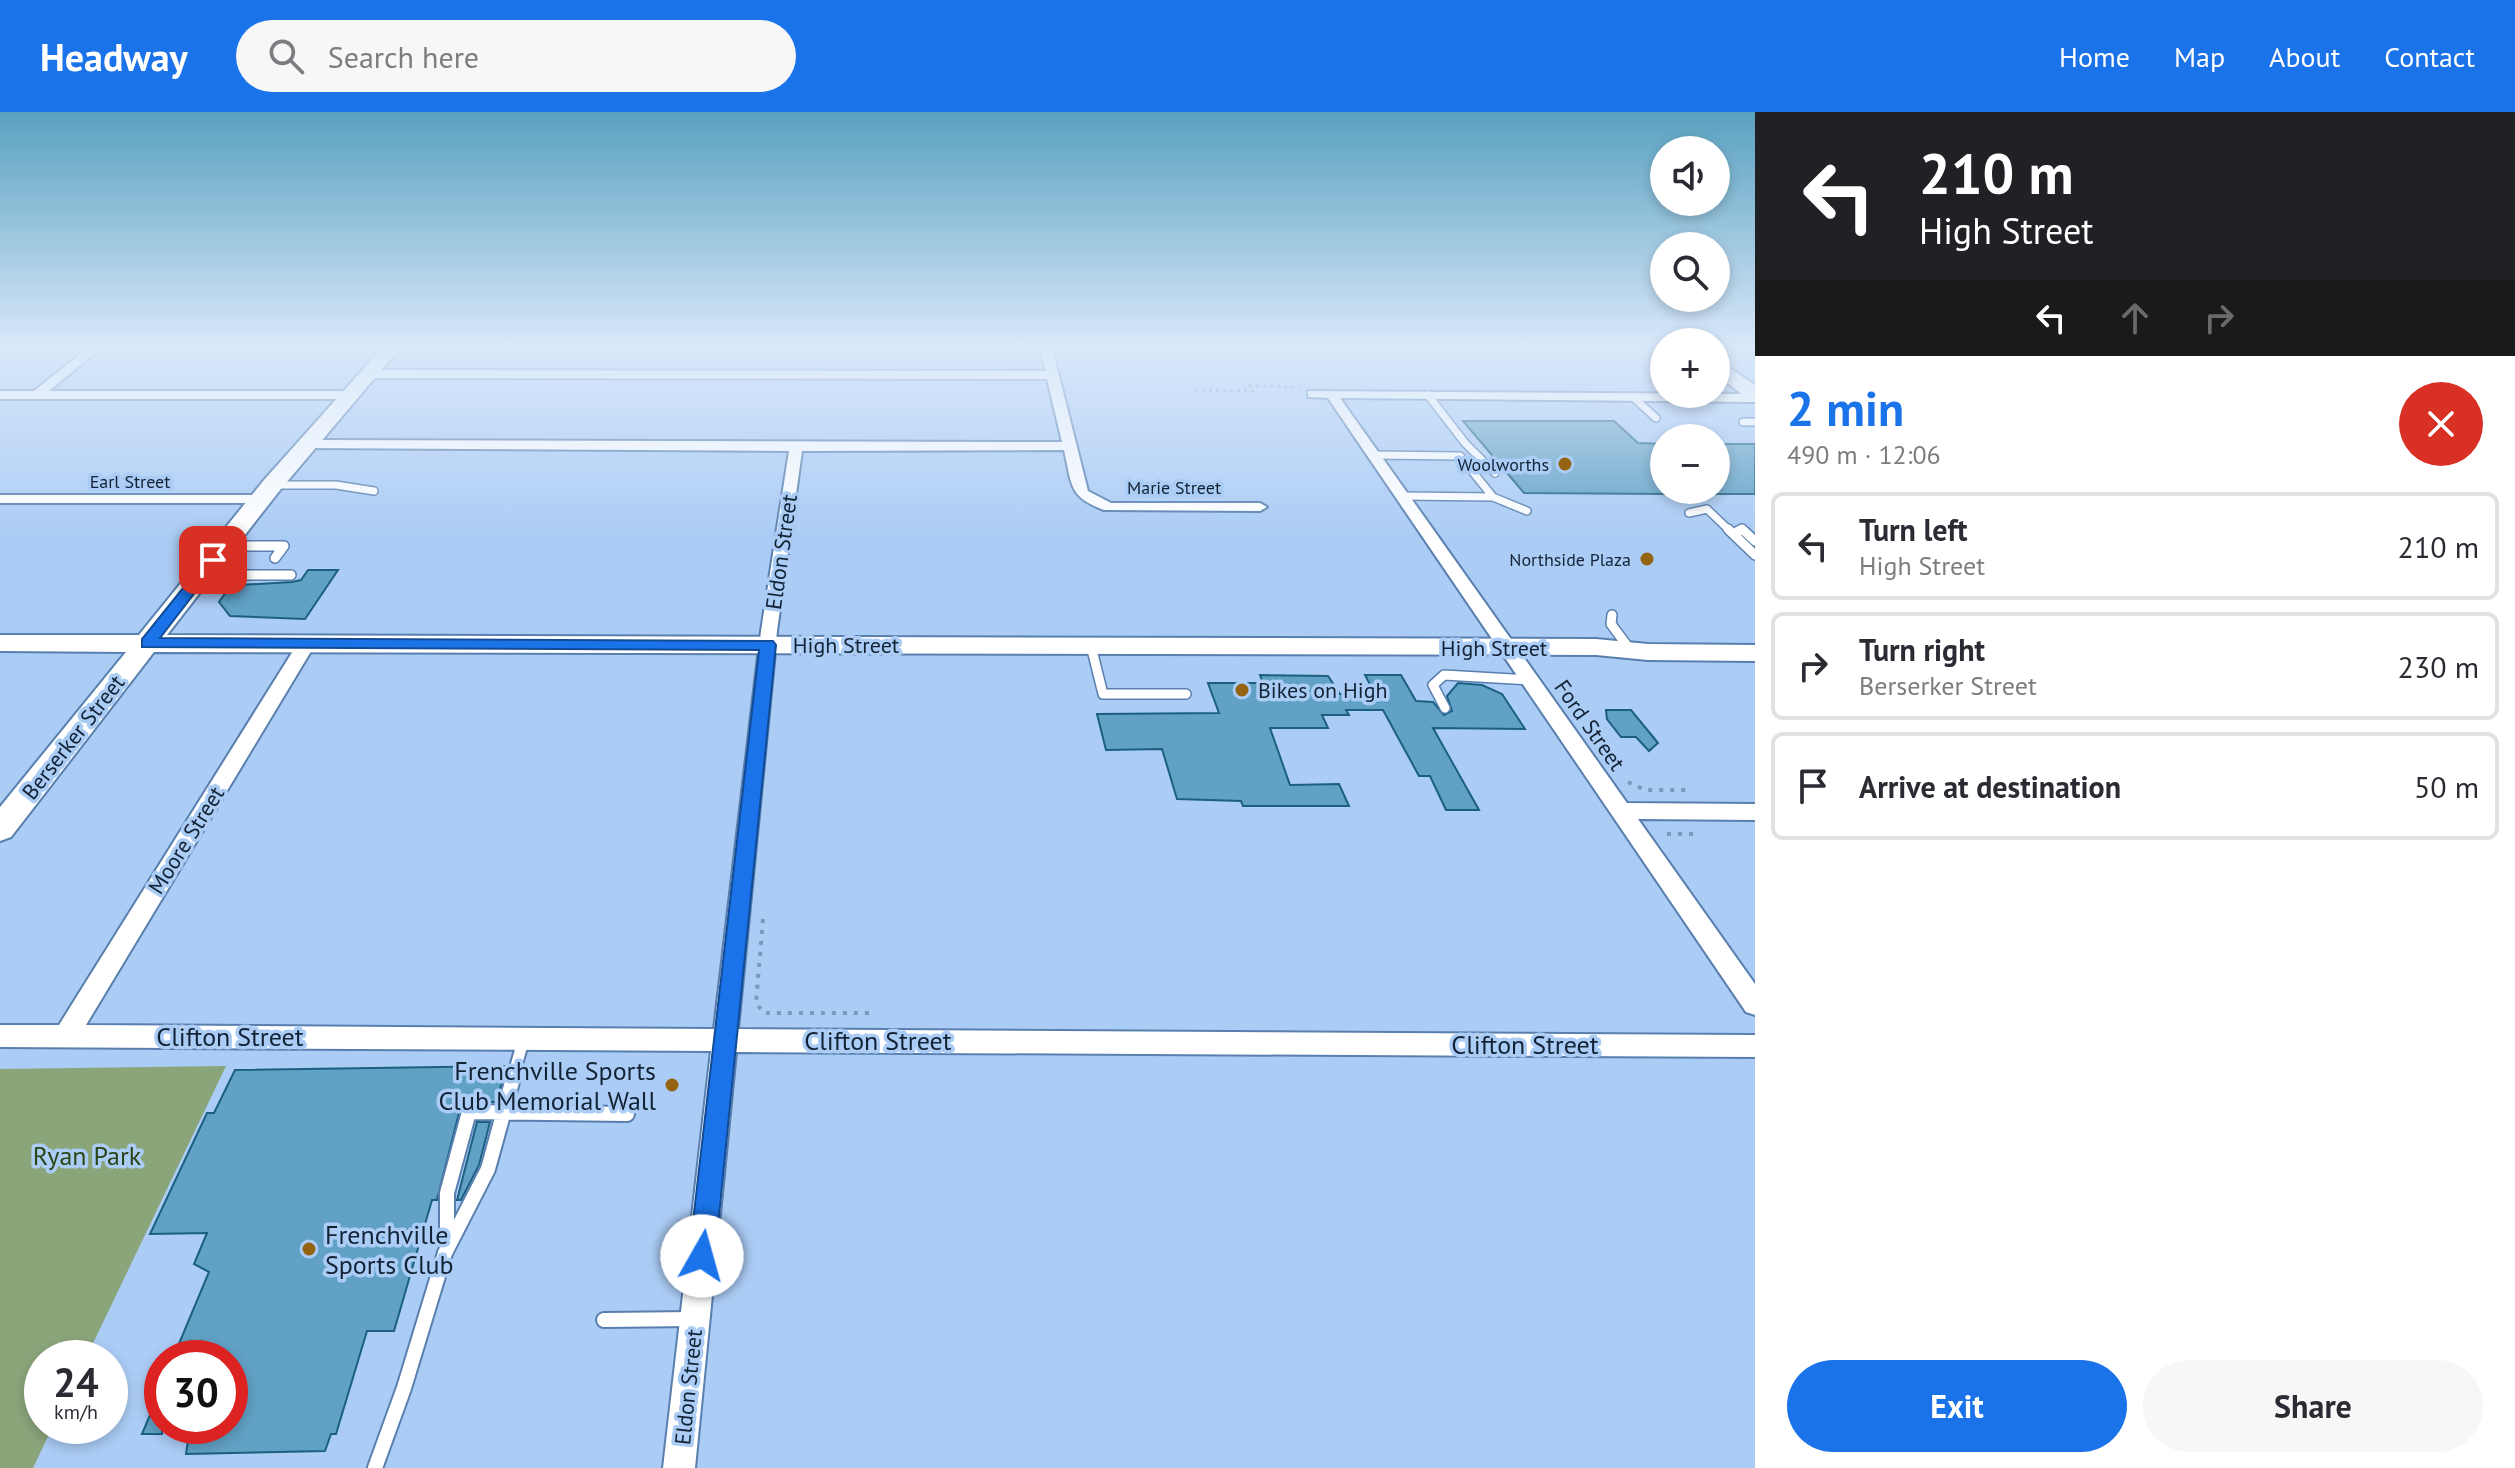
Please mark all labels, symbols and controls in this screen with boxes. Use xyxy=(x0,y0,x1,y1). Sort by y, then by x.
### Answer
search box xyxy=(236,20,796,92)
text: Headway xyxy=(40,32,188,81)
icon: search xyxy=(264,34,308,78)
text: Search here xyxy=(328,37,479,76)
text: Home xyxy=(2059,38,2130,75)
text: Map xyxy=(2174,38,2225,75)
text: About xyxy=(2269,38,2340,75)
text: Contact xyxy=(2384,38,2475,75)
map controls xyxy=(1650,136,1730,504)
button: sound xyxy=(1650,136,1730,216)
text: 210 m xyxy=(1919,137,2074,209)
icon: left xyxy=(1787,144,1891,248)
text: High Street xyxy=(1919,207,2093,254)
button: search xyxy=(1650,232,1730,312)
icon: left xyxy=(2029,296,2073,340)
icon: ahead xyxy=(2113,296,2157,340)
icon: right xyxy=(2197,296,2241,340)
button: + xyxy=(1650,328,1730,408)
text: 2 min xyxy=(1787,377,1904,439)
button: close xyxy=(2399,382,2483,466)
button: − xyxy=(1650,424,1730,504)
text: 490 m · 12:06 xyxy=(1787,438,1941,471)
place label: Woolworths xyxy=(1457,453,1549,476)
marker: Woolworths xyxy=(1556,455,1574,473)
street label: Earl Street xyxy=(90,470,170,493)
street label: Marie Street xyxy=(1127,476,1221,499)
street label: Eldon Street xyxy=(759,492,803,611)
text: Turn left xyxy=(1859,510,1967,549)
icon: left xyxy=(1791,524,1835,568)
pin xyxy=(179,526,247,594)
text: 210 m xyxy=(2398,527,2479,566)
icon: arrive xyxy=(191,538,235,582)
place label: Northside Plaza xyxy=(1509,548,1631,571)
text: High Street xyxy=(1859,549,1985,582)
marker: Northside Plaza xyxy=(1638,550,1656,568)
text: Turn right xyxy=(1859,630,1985,669)
street label: High Street xyxy=(793,631,900,659)
street label: High Street xyxy=(1441,634,1548,662)
icon: right xyxy=(1791,644,1835,688)
text: 230 m xyxy=(2398,647,2479,686)
street label: Berserker Street xyxy=(16,669,131,805)
text: Berserker Street xyxy=(1859,669,2037,702)
street label: Ford Street xyxy=(1549,674,1632,776)
place label: Bikes on High xyxy=(1258,676,1388,704)
marker: Bikes on High xyxy=(1233,681,1251,699)
icon: arrive xyxy=(1791,764,1835,808)
text: Arrive at destination xyxy=(1859,767,2121,806)
text: 50 m xyxy=(2414,767,2479,806)
street label: Moore Street xyxy=(142,781,230,899)
street label: Clifton Street xyxy=(156,1020,304,1053)
street label: Clifton Street xyxy=(804,1024,952,1057)
street label: Clifton Street xyxy=(1451,1028,1599,1061)
place label: Frenchville Sports Club Memorial Wall xyxy=(438,1054,656,1117)
marker: Frenchville Sports Club Memorial Wall xyxy=(663,1076,681,1094)
park label: Ryan Park xyxy=(33,1139,142,1172)
position arrow xyxy=(660,1214,744,1298)
place label: Frenchville Sports Club xyxy=(325,1218,454,1281)
marker: Frenchville Sports Club xyxy=(300,1240,318,1258)
street label: Eldon Street xyxy=(668,1327,708,1446)
speed limit sign: 30 xyxy=(144,1340,248,1444)
text: 24 xyxy=(53,1356,99,1408)
button: Exit xyxy=(1787,1360,2127,1452)
button: Share xyxy=(2143,1360,2483,1452)
text: km/h xyxy=(54,1399,98,1425)

